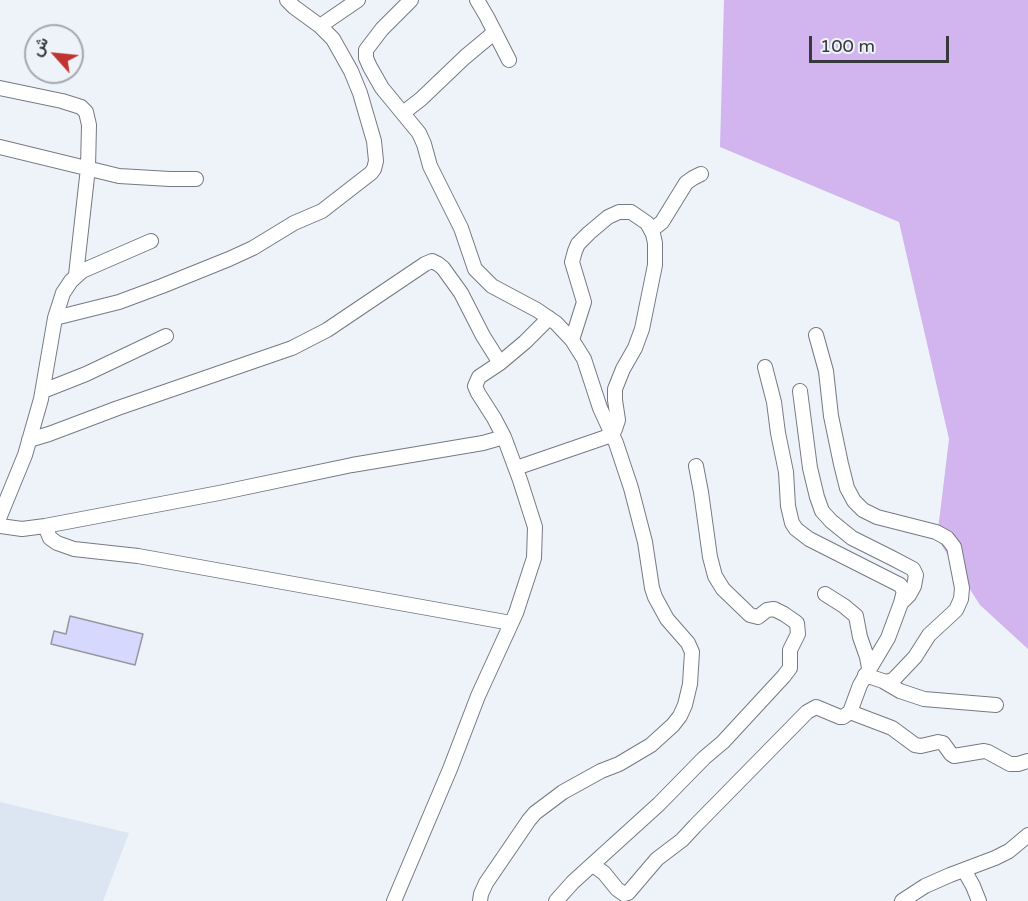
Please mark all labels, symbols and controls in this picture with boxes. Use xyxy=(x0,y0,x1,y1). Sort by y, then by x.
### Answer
north arrow xyxy=(24,24,84,84)
scale bar xyxy=(812,24,952,62)
text: ش xyxy=(26,34,53,60)
text: 100 m xyxy=(820,35,875,57)

